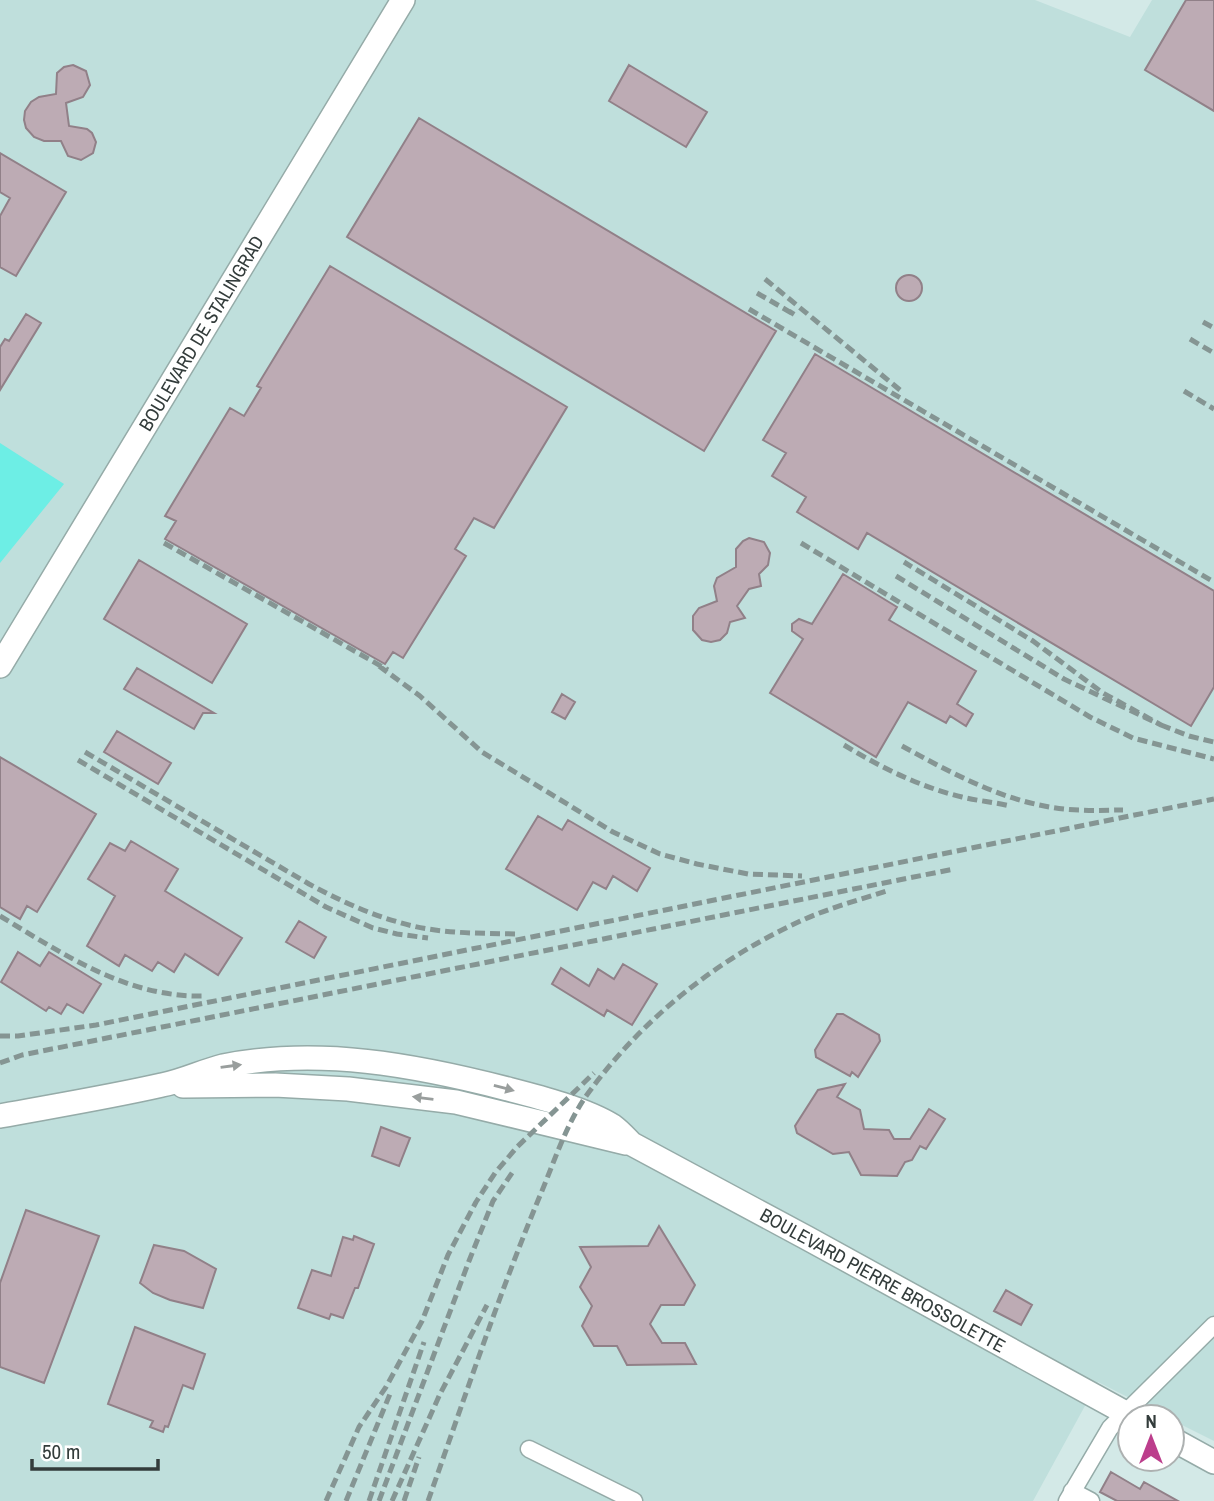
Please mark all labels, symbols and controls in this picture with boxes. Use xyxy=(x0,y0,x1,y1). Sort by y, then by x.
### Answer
street label: BOULEVARD DE STALINGRAD xyxy=(132,230,270,436)
one-way arrow xyxy=(220,1060,242,1071)
one-way arrow xyxy=(493,1083,515,1094)
one-way arrow xyxy=(411,1092,433,1103)
street label: BOULEVARD PIERRE BROSSOLETTE xyxy=(756,1202,1010,1358)
north arrow xyxy=(1116,1403,1186,1473)
text: N xyxy=(1145,1408,1157,1434)
scale bar xyxy=(32,1428,158,1472)
text: 50 m xyxy=(42,1437,80,1466)

